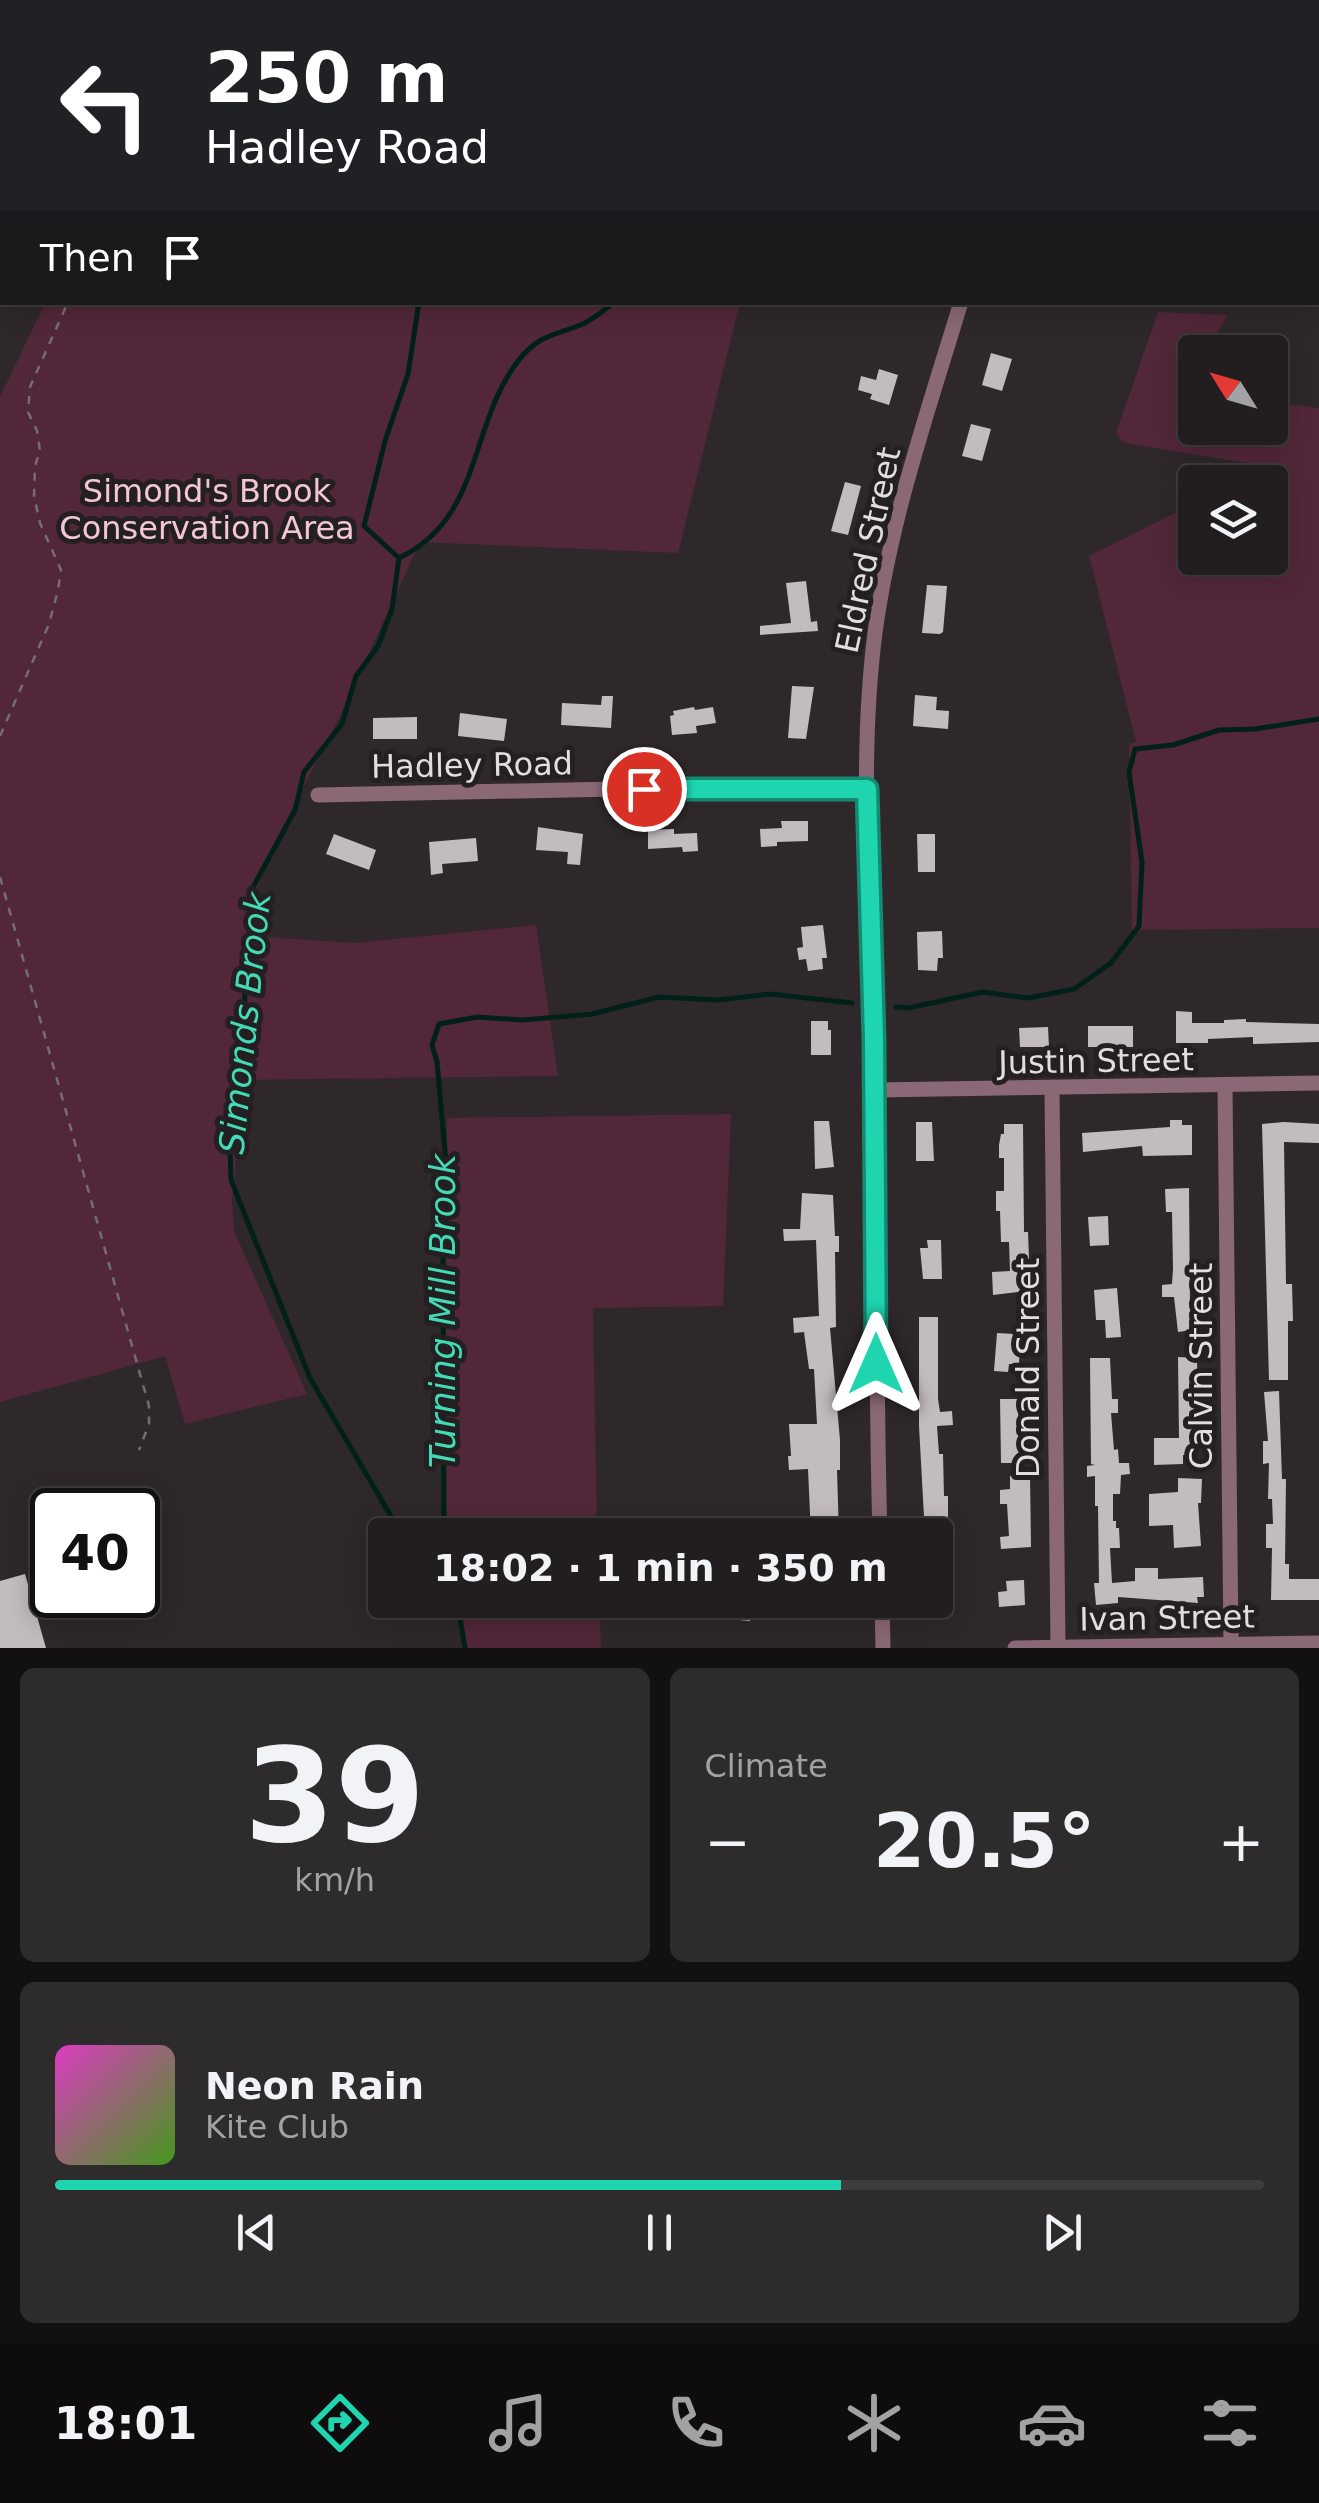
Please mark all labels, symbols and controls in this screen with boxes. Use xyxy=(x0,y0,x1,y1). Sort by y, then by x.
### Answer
text: 250 m xyxy=(205,37,448,119)
icon: left xyxy=(40,40,170,170)
text: Hadley Road xyxy=(205,121,489,174)
icon: arrive xyxy=(155,230,210,285)
text: Then xyxy=(40,236,135,280)
north arrow xyxy=(1178,335,1288,445)
map controls xyxy=(1178,335,1288,575)
street label: Eldred Street xyxy=(828,444,908,656)
button: layers xyxy=(1178,465,1288,575)
park label: Simond's Brook Conservation Area xyxy=(59,472,355,547)
street label: Hadley Road xyxy=(371,744,573,786)
pin xyxy=(602,747,687,832)
icon: arrive xyxy=(617,762,672,817)
water label: Simonds Brook xyxy=(211,889,279,1156)
street label: Justin Street xyxy=(996,1040,1194,1082)
water label: Turning Mill Brook xyxy=(423,1152,463,1468)
street label: Donald Street xyxy=(1009,1258,1047,1478)
street label: Calvin Street xyxy=(1182,1263,1220,1469)
position arrow xyxy=(824,1312,928,1416)
speed limit sign: 40 xyxy=(30,1488,160,1618)
text: 18:02 · 1 min · 350 m xyxy=(433,1546,888,1590)
street label: Ivan Street xyxy=(1079,1597,1255,1639)
text: 39 xyxy=(244,1720,425,1872)
text: Climate xyxy=(705,1747,828,1785)
text: 20.5° xyxy=(873,1797,1096,1885)
text: − xyxy=(705,1810,751,1874)
text: + xyxy=(1218,1810,1264,1874)
text: km/h xyxy=(294,1861,375,1899)
text: Neon Rain xyxy=(205,2064,424,2108)
text: Kite Club xyxy=(205,2108,349,2146)
icon: previous xyxy=(229,2205,284,2260)
icon: pause xyxy=(632,2205,687,2260)
icon: next xyxy=(1035,2205,1090,2260)
icon: directions xyxy=(305,2388,375,2458)
icon: music xyxy=(483,2388,553,2458)
icon: phone xyxy=(661,2388,731,2458)
icon: climate xyxy=(839,2388,909,2458)
icon: car xyxy=(1017,2388,1087,2458)
icon: filters xyxy=(1195,2388,1265,2458)
text: 18:01 xyxy=(54,2397,197,2450)

